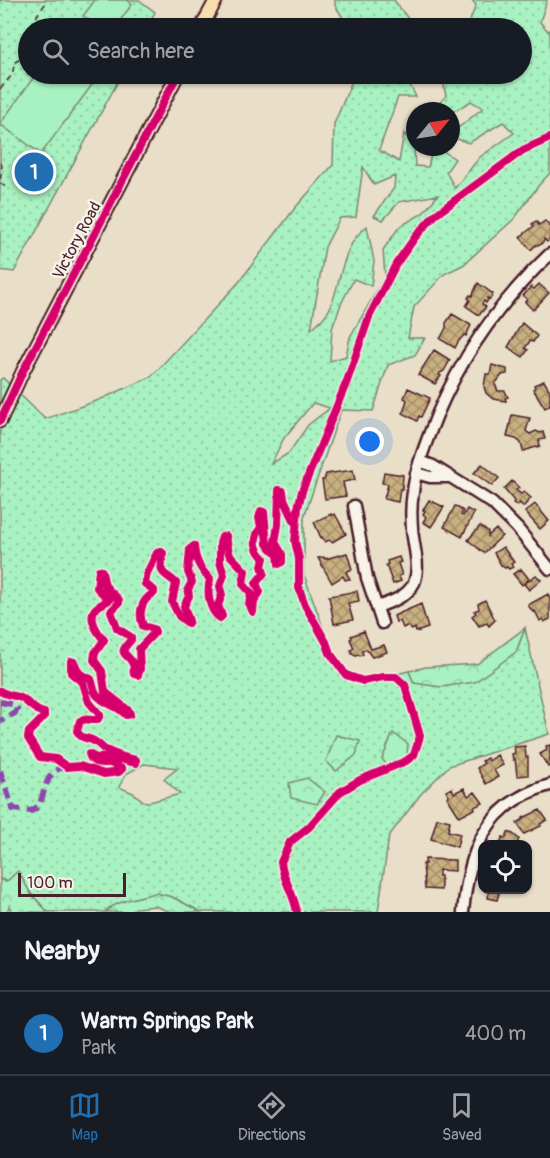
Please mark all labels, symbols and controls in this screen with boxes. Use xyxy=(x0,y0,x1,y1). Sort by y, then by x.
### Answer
search box xyxy=(18,18,532,84)
icon: search xyxy=(39,35,72,68)
text: Search here xyxy=(87,37,194,65)
north arrow xyxy=(406,102,460,156)
pin: 1 xyxy=(15,150,54,195)
street label: Victory Road xyxy=(48,198,106,283)
your location xyxy=(355,427,384,456)
map controls xyxy=(478,840,532,894)
button: locate xyxy=(478,840,532,894)
scale bar xyxy=(18,870,126,898)
text: 100 m xyxy=(27,873,73,893)
text: Nearby xyxy=(24,935,100,967)
text: Warm Springs Park xyxy=(81,1007,254,1035)
text: 1 xyxy=(40,1021,47,1046)
text: 400 m xyxy=(465,1021,526,1046)
text: Park xyxy=(81,1035,116,1060)
tab: Map xyxy=(68,1089,101,1145)
tab: Directions xyxy=(238,1089,306,1145)
tab: Saved xyxy=(442,1089,482,1145)

